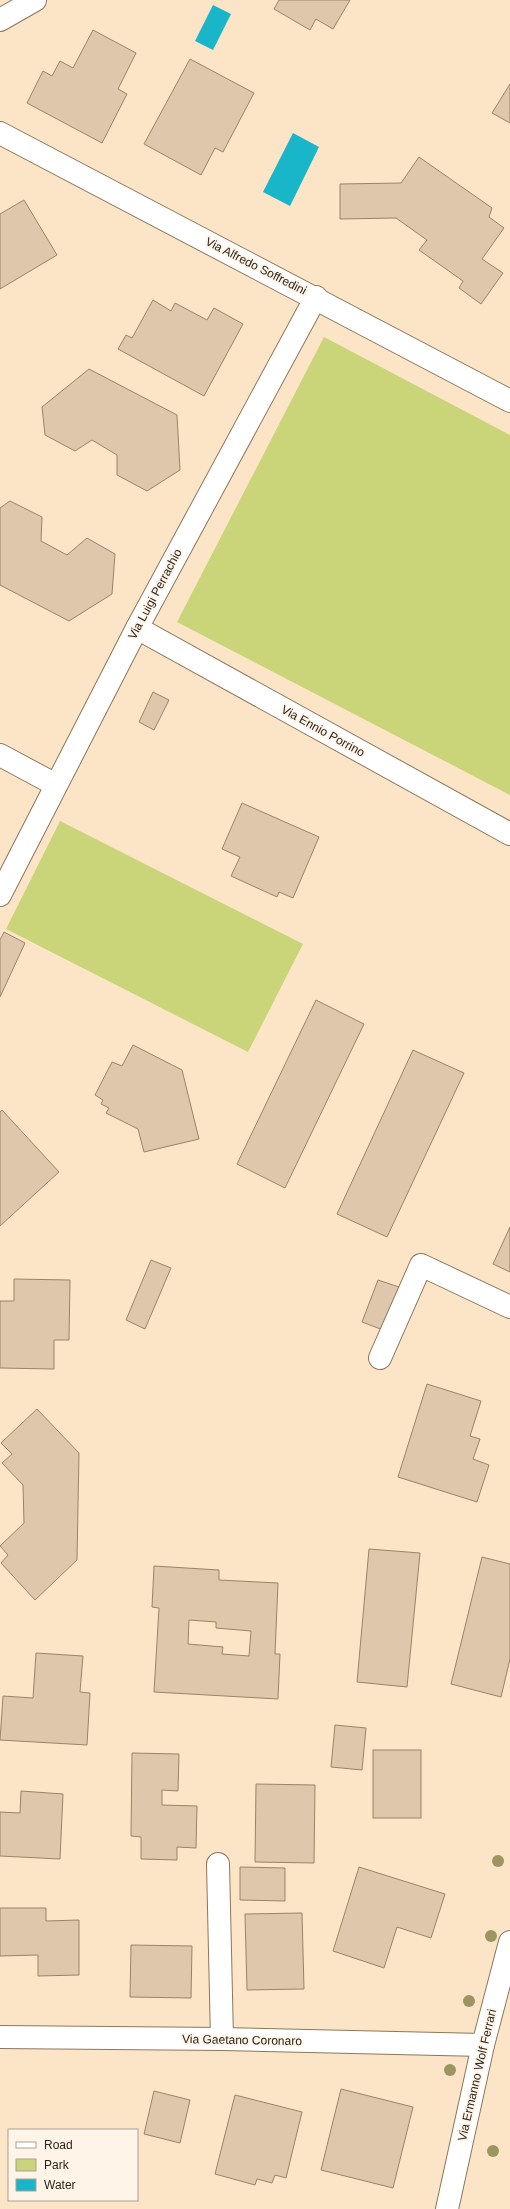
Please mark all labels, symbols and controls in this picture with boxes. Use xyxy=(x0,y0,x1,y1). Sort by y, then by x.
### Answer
street label: Via Alfredo Soffredini xyxy=(203,234,309,298)
street label: Via Luigi Perrachio xyxy=(125,546,185,642)
street label: Via Ennio Porrino xyxy=(279,702,367,760)
street label: Via Ermanno Wolf Ferrari xyxy=(455,2008,499,2142)
street label: Via Gaetano Coronaro xyxy=(182,2032,302,2048)
legend xyxy=(8,2129,138,2201)
text: Road xyxy=(44,2138,73,2152)
text: Park xyxy=(44,2158,70,2172)
text: Water xyxy=(44,2178,76,2192)

